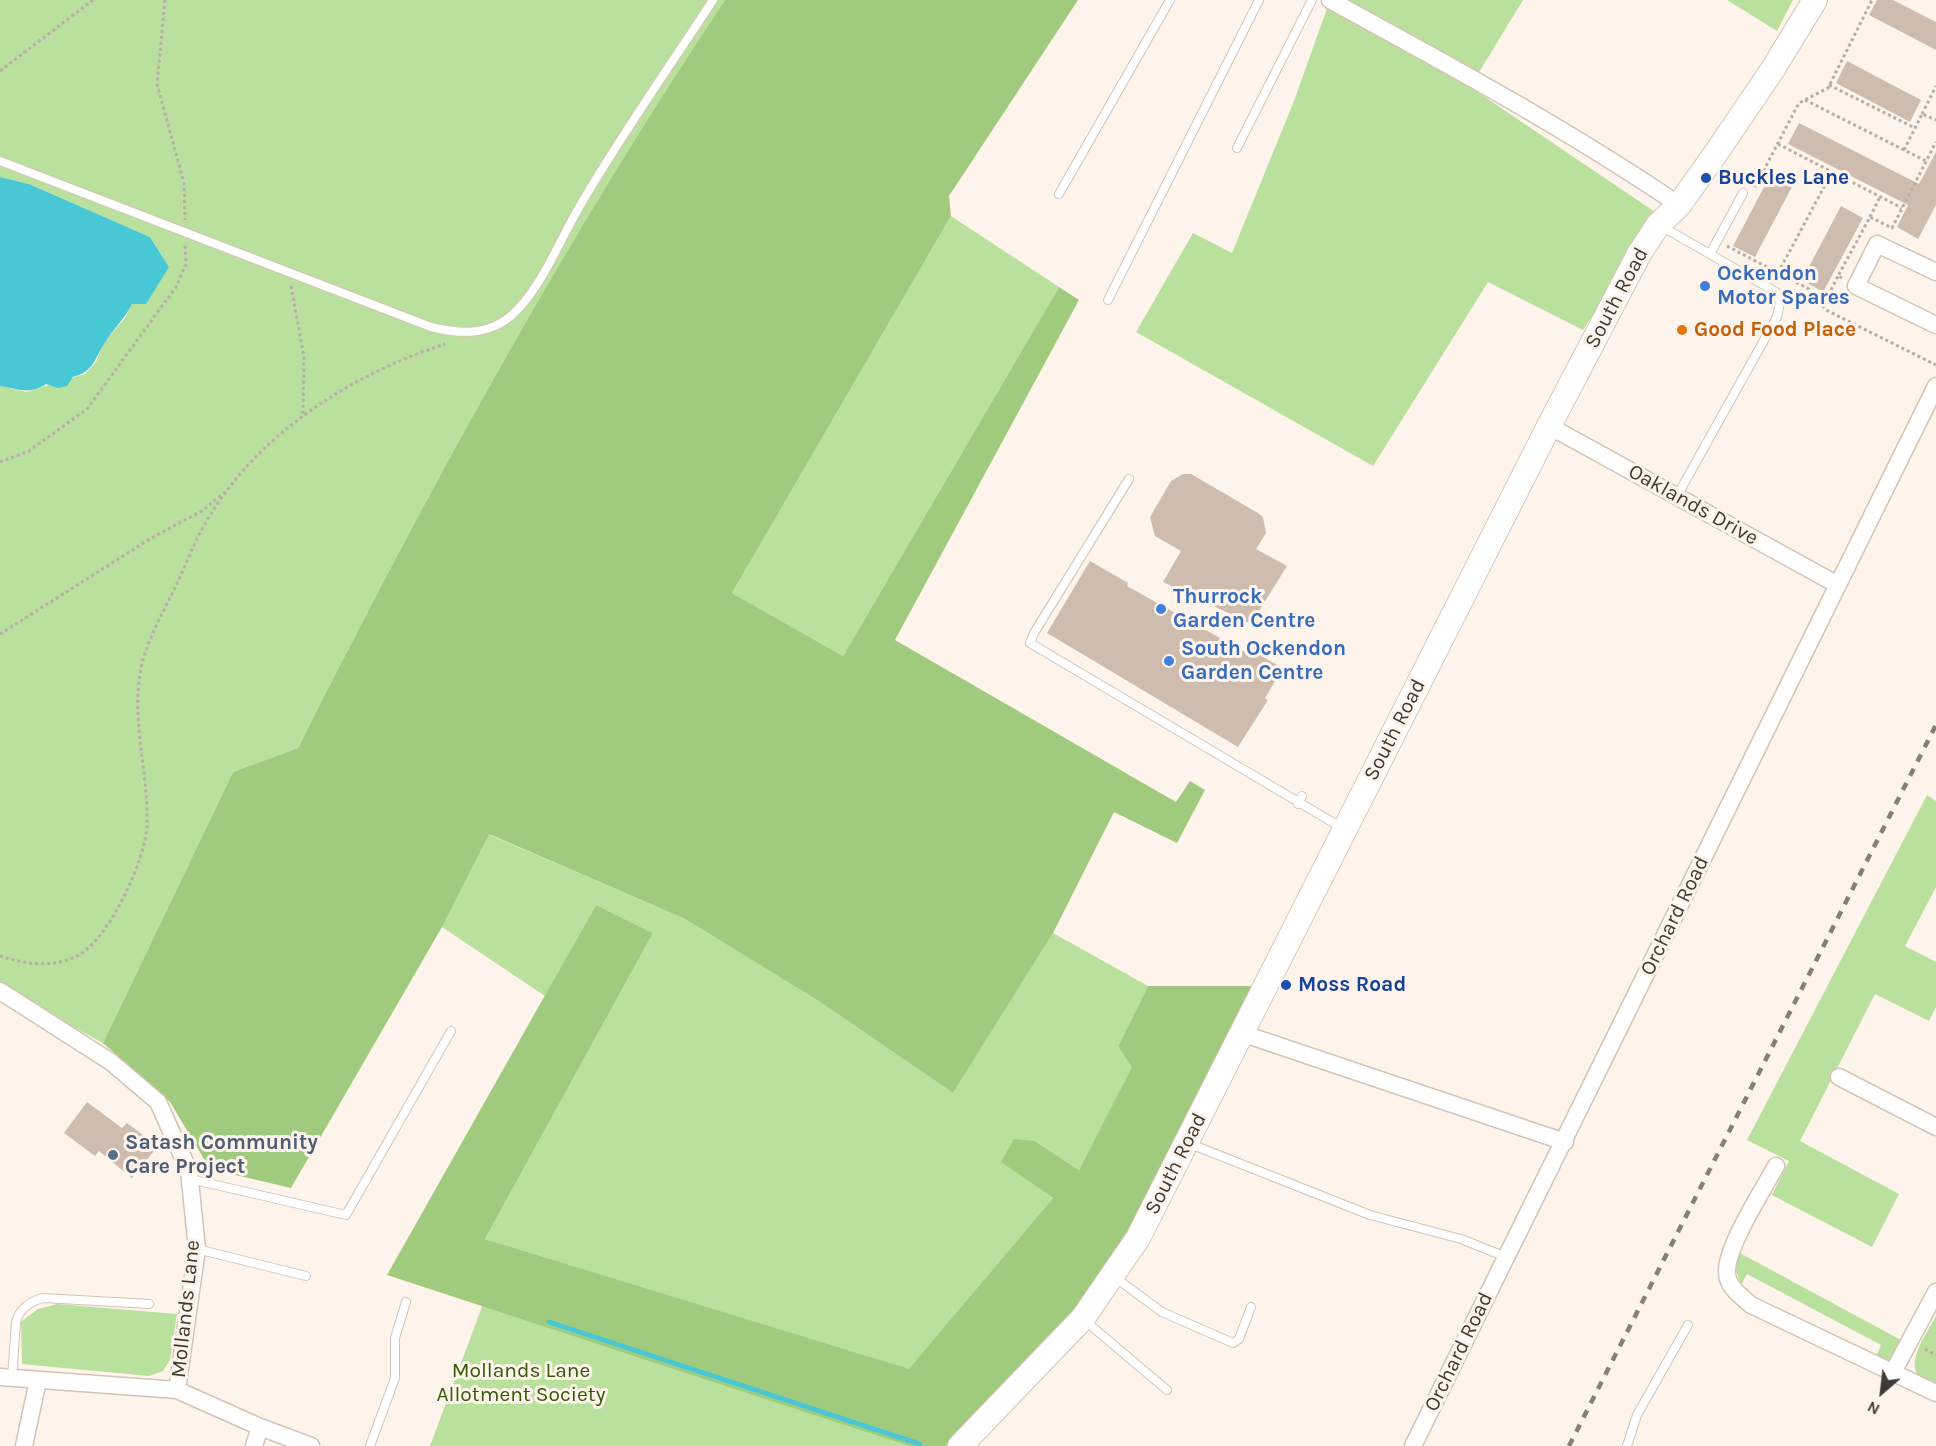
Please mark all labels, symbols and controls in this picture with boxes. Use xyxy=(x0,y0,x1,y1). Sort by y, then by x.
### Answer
place label: Buckles Lane xyxy=(1718,165,1849,191)
marker: Buckles Lane xyxy=(1699,171,1713,185)
street label: South Road xyxy=(1580,243,1654,353)
place label: Ockendon Motor Spares xyxy=(1717,261,1850,311)
marker: Ockendon Motor Spares xyxy=(1698,279,1712,293)
place label: Good Food Place xyxy=(1694,317,1856,343)
marker: Good Food Place xyxy=(1675,323,1689,337)
street label: Oaklands Drive xyxy=(1624,459,1762,551)
place label: Thurrock Garden Centre xyxy=(1173,584,1315,634)
marker: Thurrock Garden Centre xyxy=(1154,602,1168,616)
place label: South Ockendon Garden Centre xyxy=(1181,636,1346,686)
marker: South Ockendon Garden Centre xyxy=(1162,654,1176,668)
street label: South Road xyxy=(1359,675,1431,785)
street label: Orchard Road xyxy=(1635,852,1715,980)
place label: Moss Road xyxy=(1298,972,1406,998)
marker: Moss Road xyxy=(1279,978,1293,992)
street label: South Road xyxy=(1140,1109,1212,1219)
place label: Satash Community Care Project xyxy=(125,1130,318,1180)
marker: Satash Community Care Project xyxy=(106,1148,120,1162)
street label: Mollands Lane xyxy=(166,1239,206,1379)
street label: Orchard Road xyxy=(1419,1288,1499,1416)
park label: Mollands Lane Allotment Society xyxy=(437,1358,605,1408)
north arrow xyxy=(1852,1362,1912,1422)
text: N xyxy=(1864,1397,1883,1419)

